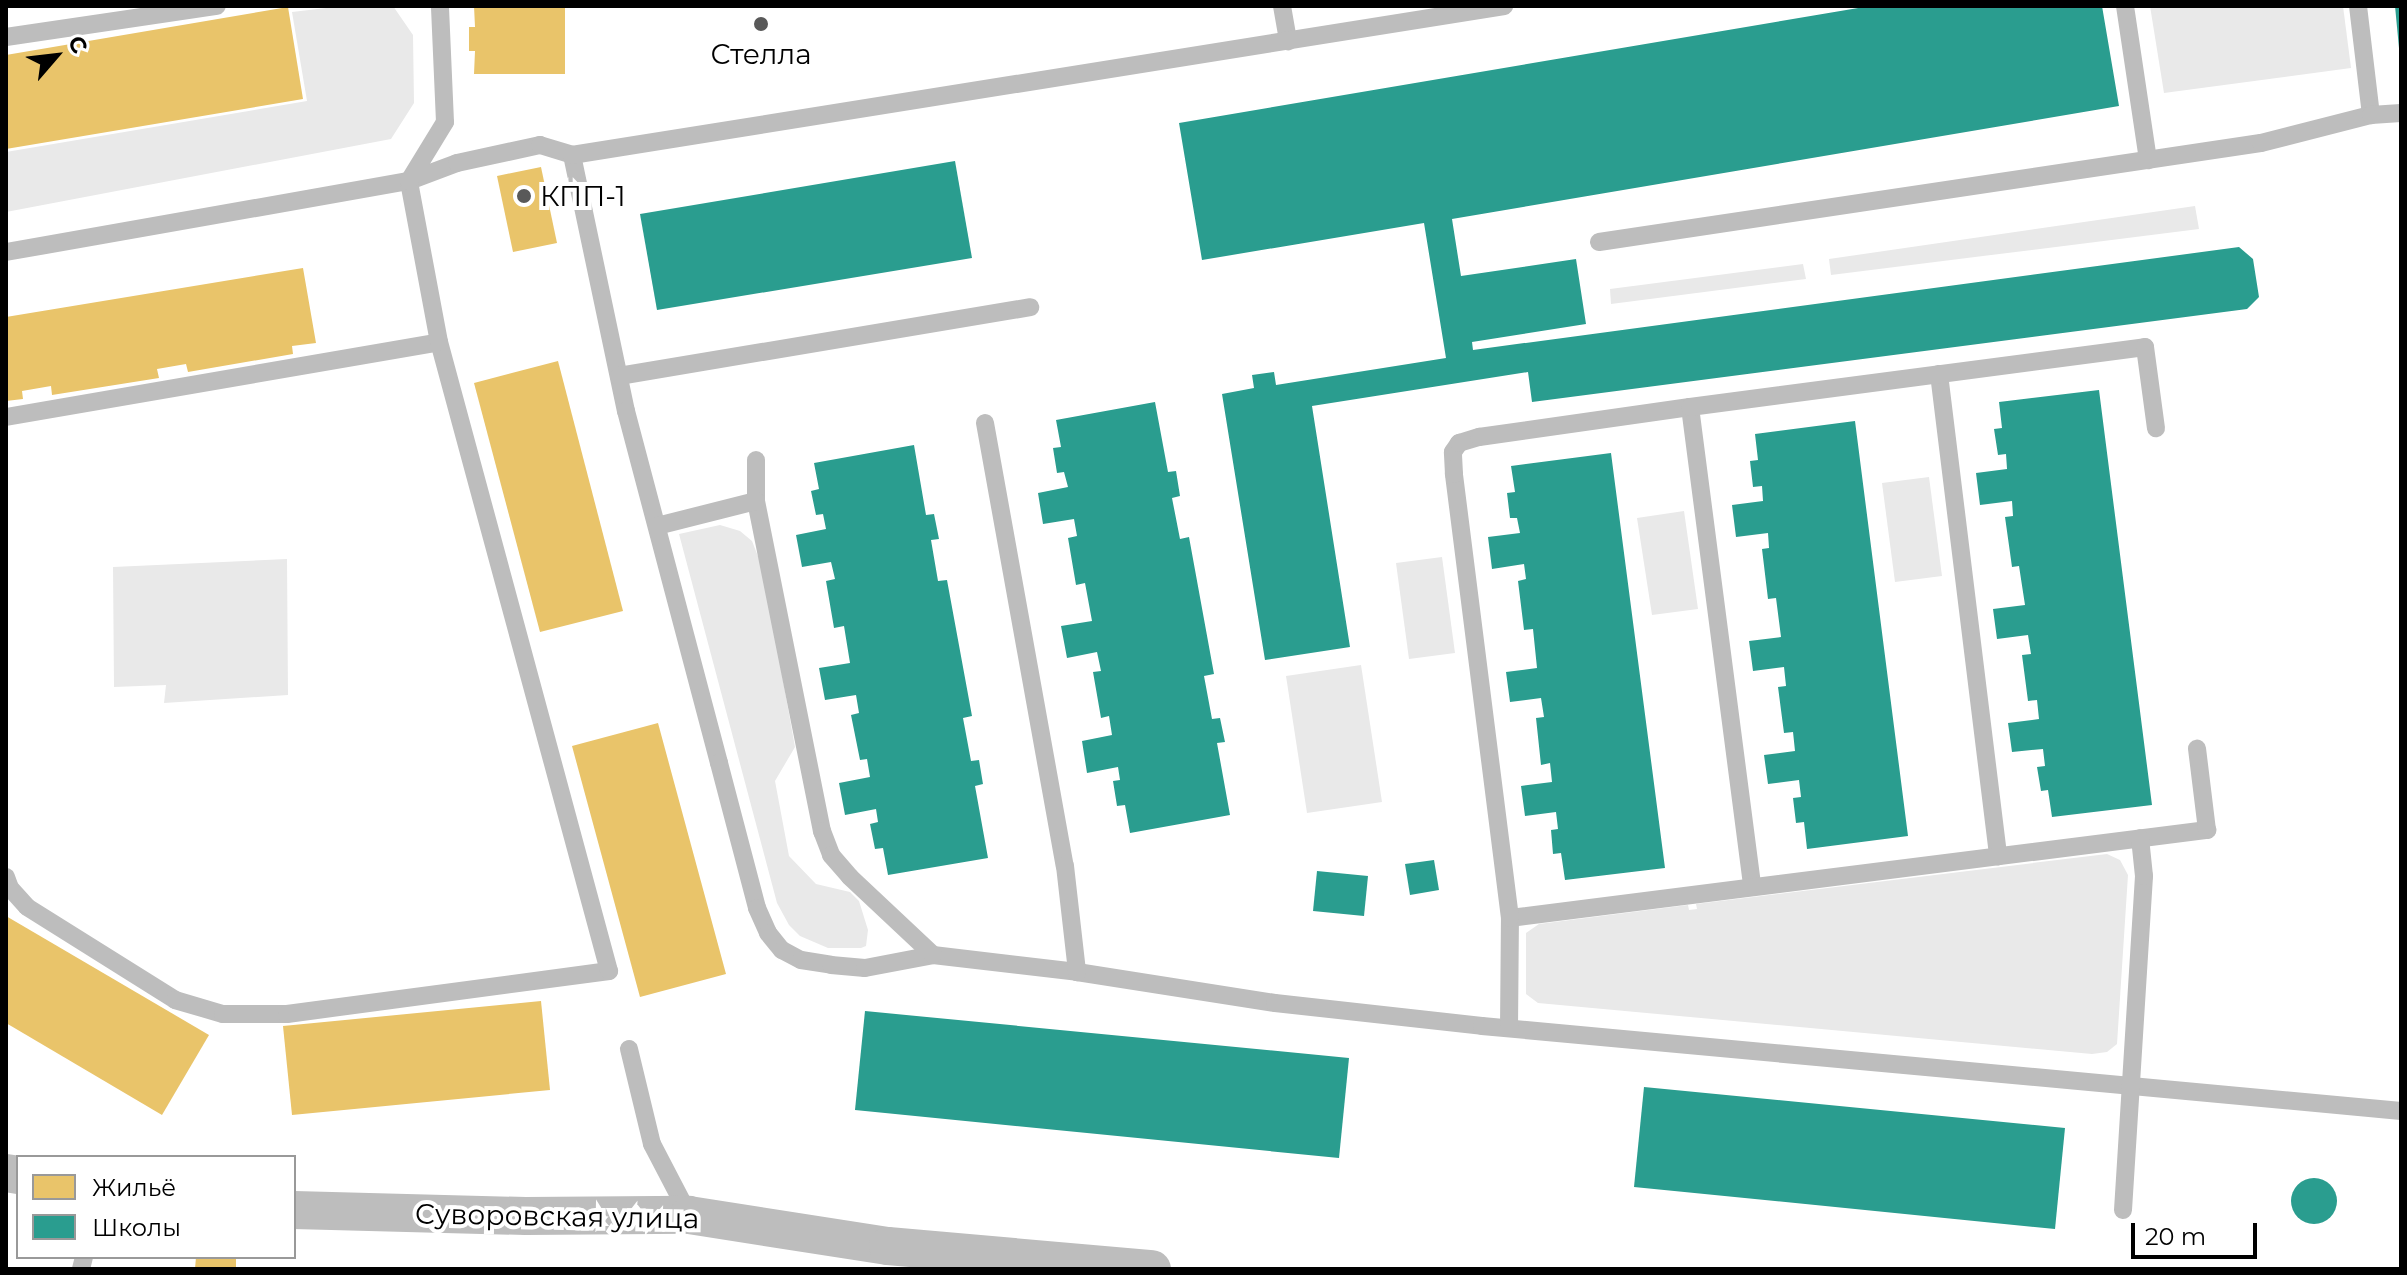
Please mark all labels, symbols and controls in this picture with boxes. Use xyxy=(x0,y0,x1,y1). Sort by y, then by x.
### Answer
marker: Стелла xyxy=(752,15,770,33)
north arrow xyxy=(16,16,96,96)
text: С xyxy=(62,31,93,58)
place label: Стелла xyxy=(711,37,811,71)
place label: КПП-1 xyxy=(540,179,626,213)
marker: КПП-1 xyxy=(515,187,533,205)
legend xyxy=(16,1155,296,1259)
text: Жильё xyxy=(92,1173,176,1202)
street label: Суворовская улица xyxy=(415,1197,699,1235)
scale bar xyxy=(2135,1207,2261,1257)
text: Школы xyxy=(92,1213,181,1242)
text: 20 m xyxy=(2145,1222,2206,1251)

